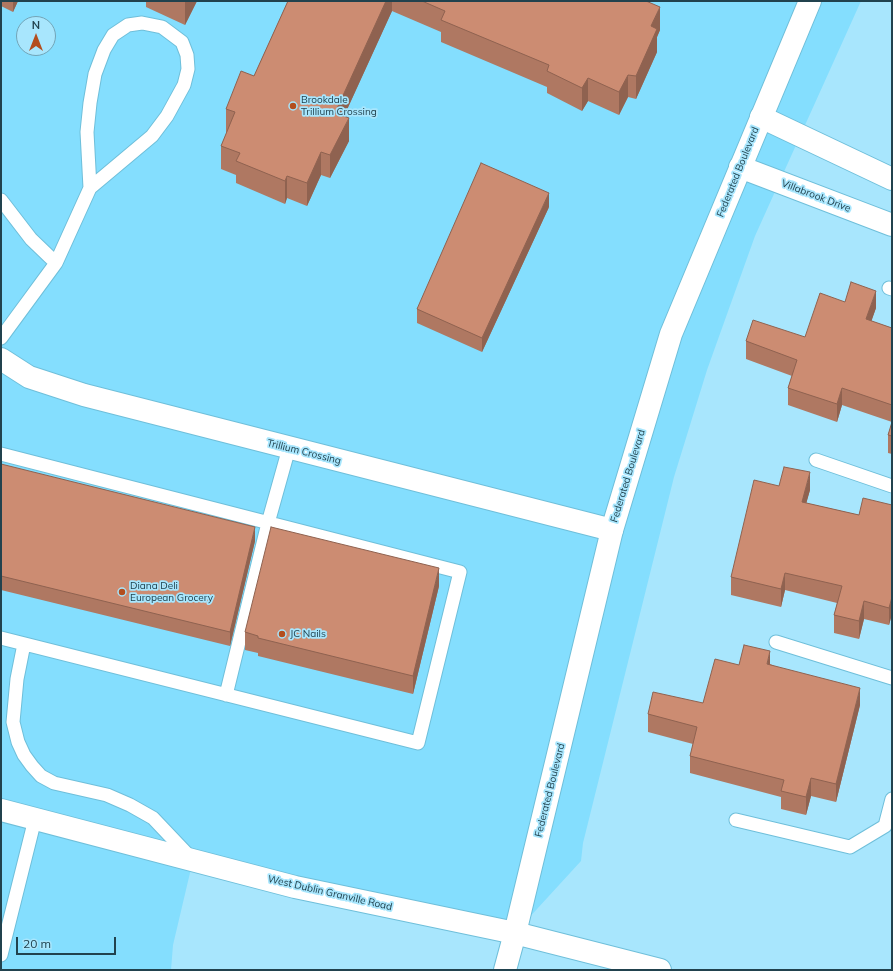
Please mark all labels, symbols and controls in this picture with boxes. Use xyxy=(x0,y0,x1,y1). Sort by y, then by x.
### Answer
north arrow xyxy=(16,16,56,56)
text: N xyxy=(32,18,40,32)
place label: Brookdale Trillium Crossing xyxy=(301,94,377,118)
marker: Brookdale Trillium Crossing xyxy=(288,101,298,111)
street label: Federated Boulevard xyxy=(714,125,762,219)
street label: Villabrook Drive xyxy=(780,177,852,215)
street label: Federated Boulevard xyxy=(608,428,648,524)
street label: Trillium Crossing xyxy=(266,437,342,467)
place label: Diana Deli European Grocery xyxy=(130,580,213,604)
marker: Diana Deli European Grocery xyxy=(117,587,127,597)
place label: JC Nails xyxy=(290,628,326,640)
marker: JC Nails xyxy=(277,629,287,639)
street label: Federated Boulevard xyxy=(533,742,567,838)
street label: West Dublin Granville Road xyxy=(267,873,393,913)
scale bar xyxy=(18,929,118,955)
text: 20 m xyxy=(23,936,51,951)

